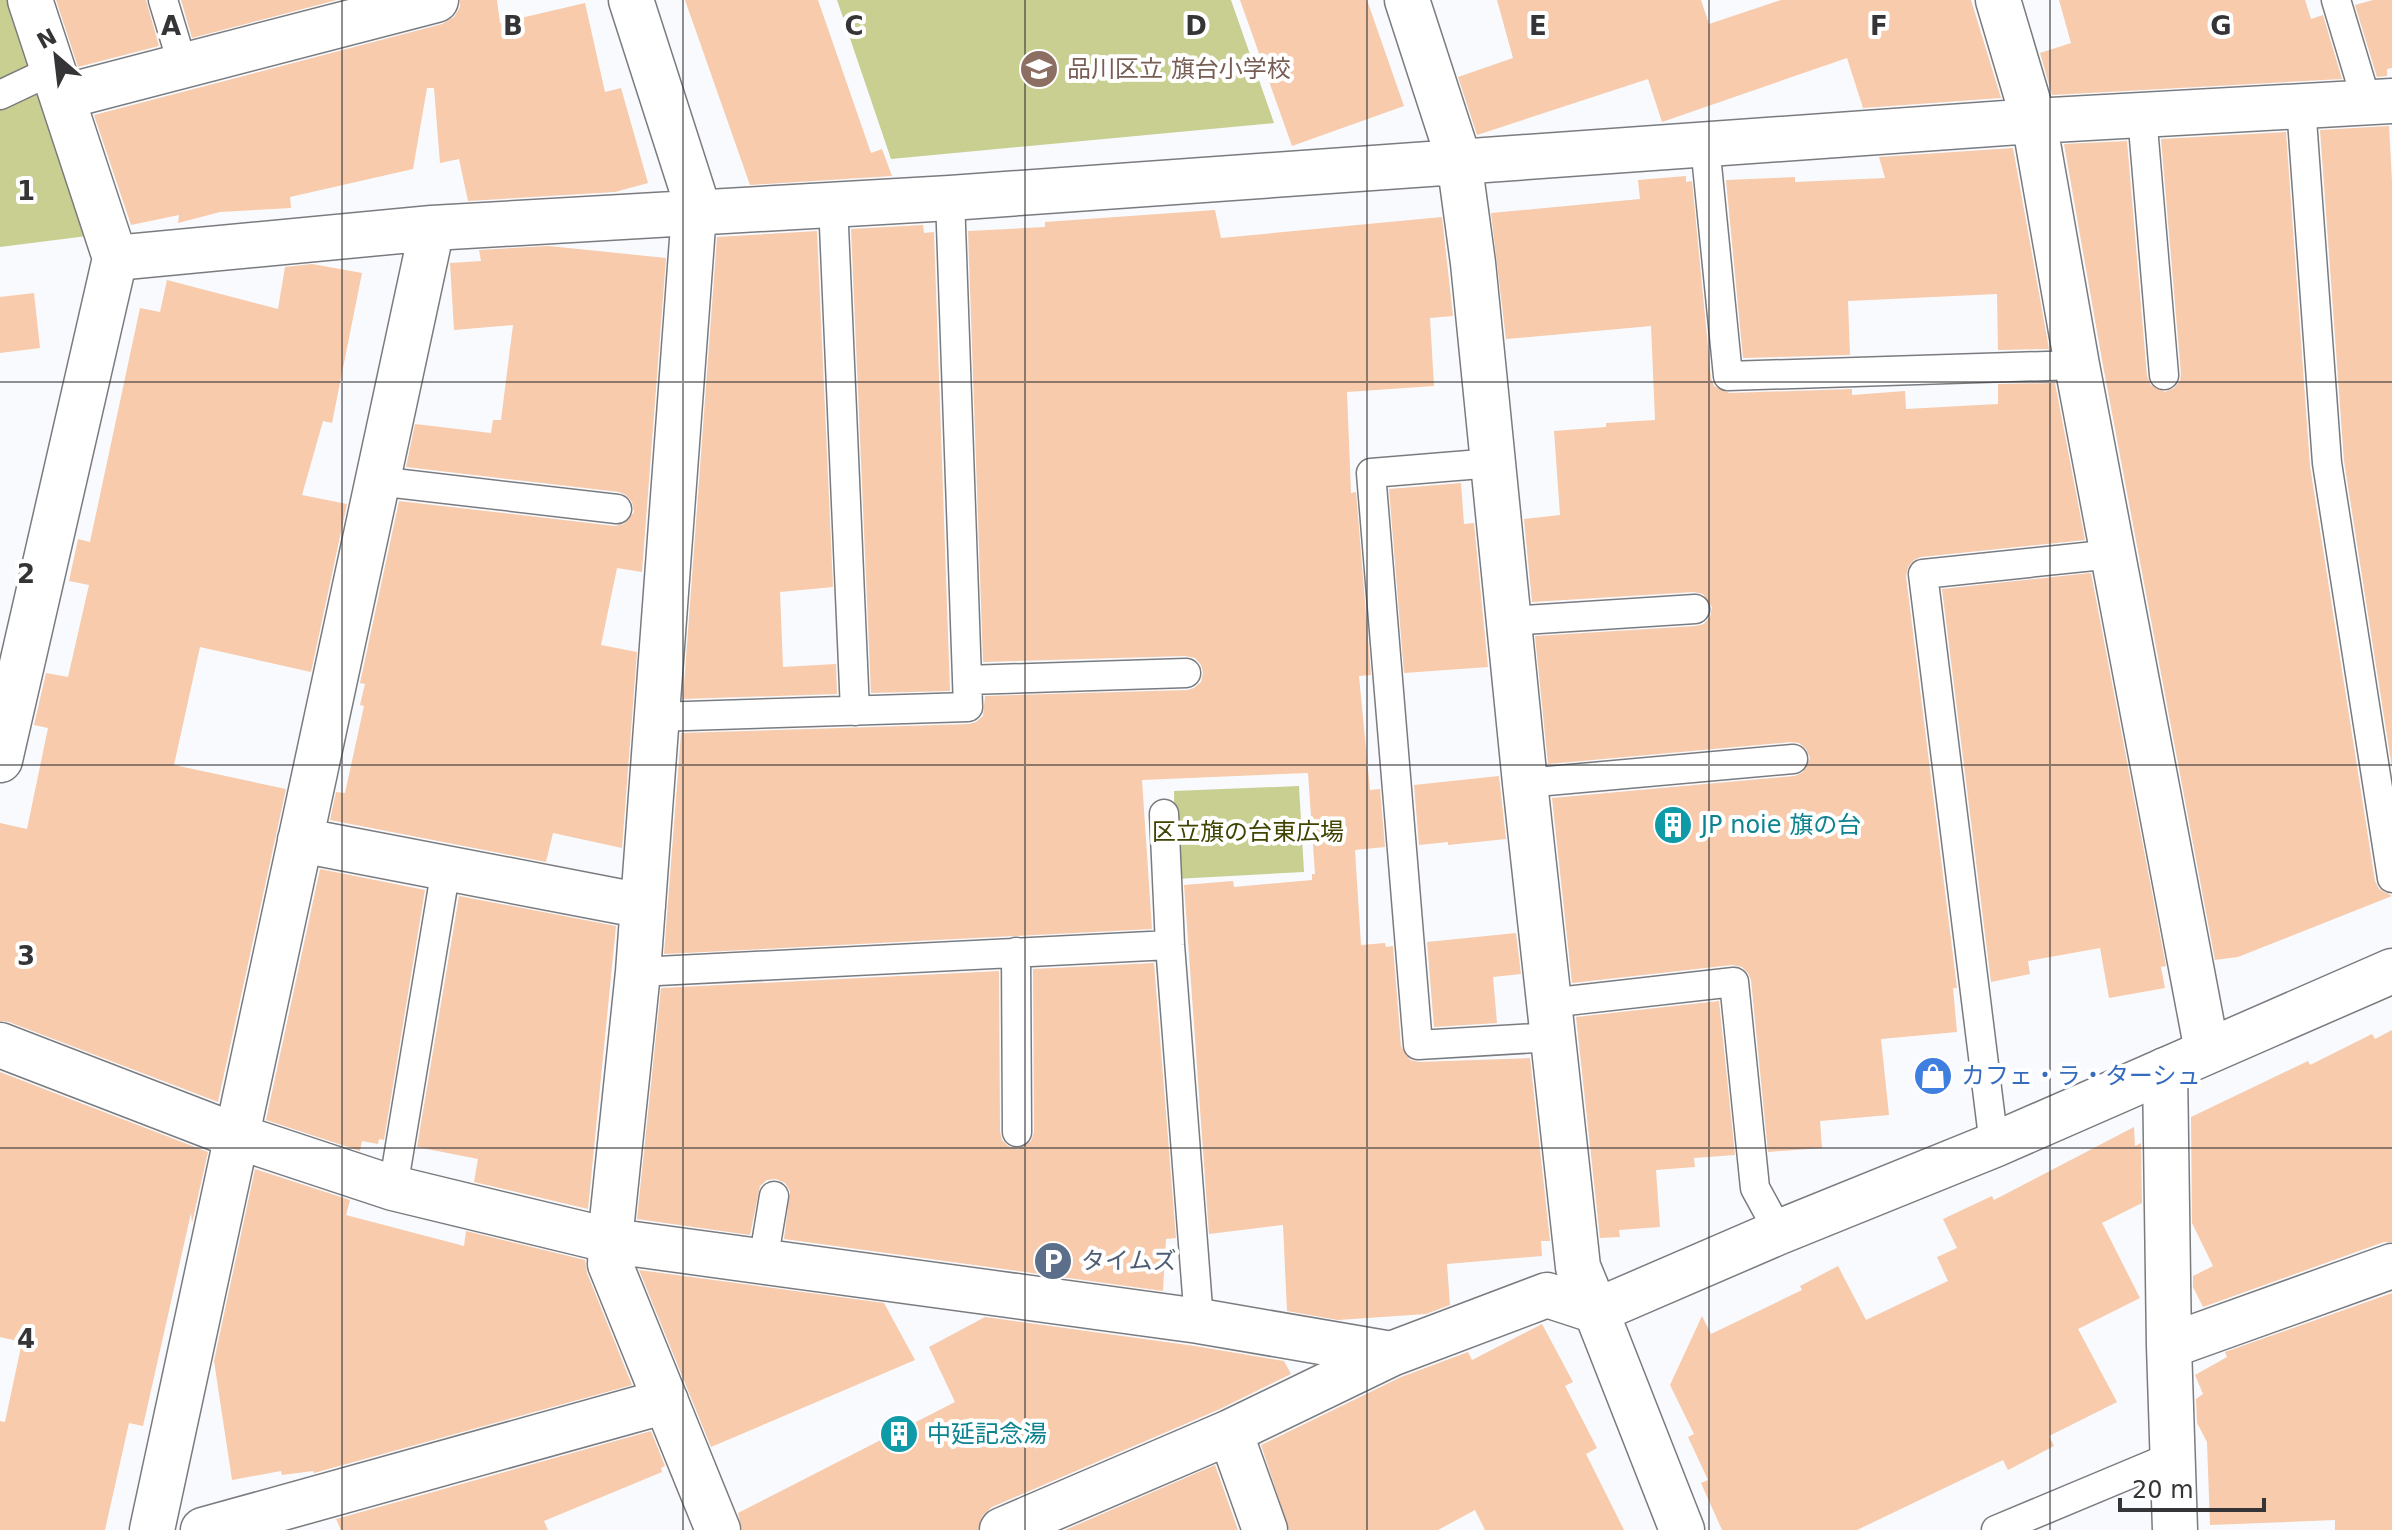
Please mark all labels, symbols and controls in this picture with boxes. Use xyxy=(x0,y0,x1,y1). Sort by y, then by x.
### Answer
text: A xyxy=(161,11,181,41)
text: B xyxy=(503,11,523,41)
text: C xyxy=(844,11,864,41)
text: D xyxy=(1185,11,1207,41)
text: E xyxy=(1529,11,1547,41)
text: F xyxy=(1870,11,1888,41)
text: G xyxy=(2210,11,2232,41)
north arrow xyxy=(16,16,96,96)
text: N xyxy=(33,23,61,54)
school or university icon: 品川区立 旗台小学校 xyxy=(1018,48,1060,90)
place label: 品川区立 旗台小学校 xyxy=(1067,55,1291,83)
text: 1 xyxy=(17,176,35,206)
text: 2 xyxy=(17,559,35,589)
building icon: JP noie 旗の台 xyxy=(1652,804,1694,846)
place label: JP noie 旗の台 xyxy=(1699,811,1861,839)
park label: 区立旗の台東広場 xyxy=(1152,818,1344,846)
text: 3 xyxy=(17,941,35,971)
shop icon: カフェ・ラ・ターシュ xyxy=(1912,1055,1954,1097)
place label: カフェ・ラ・ターシュ xyxy=(1961,1062,2201,1090)
parking icon: タイムズ xyxy=(1032,1240,1074,1282)
place label: タイムズ xyxy=(1081,1247,1177,1275)
text: 4 xyxy=(17,1324,35,1354)
building icon: 中延記念湯 xyxy=(878,1413,920,1455)
place label: 中延記念湯 xyxy=(927,1420,1047,1448)
scale bar xyxy=(2120,1462,2264,1512)
text: 20 m xyxy=(2132,1476,2194,1504)

